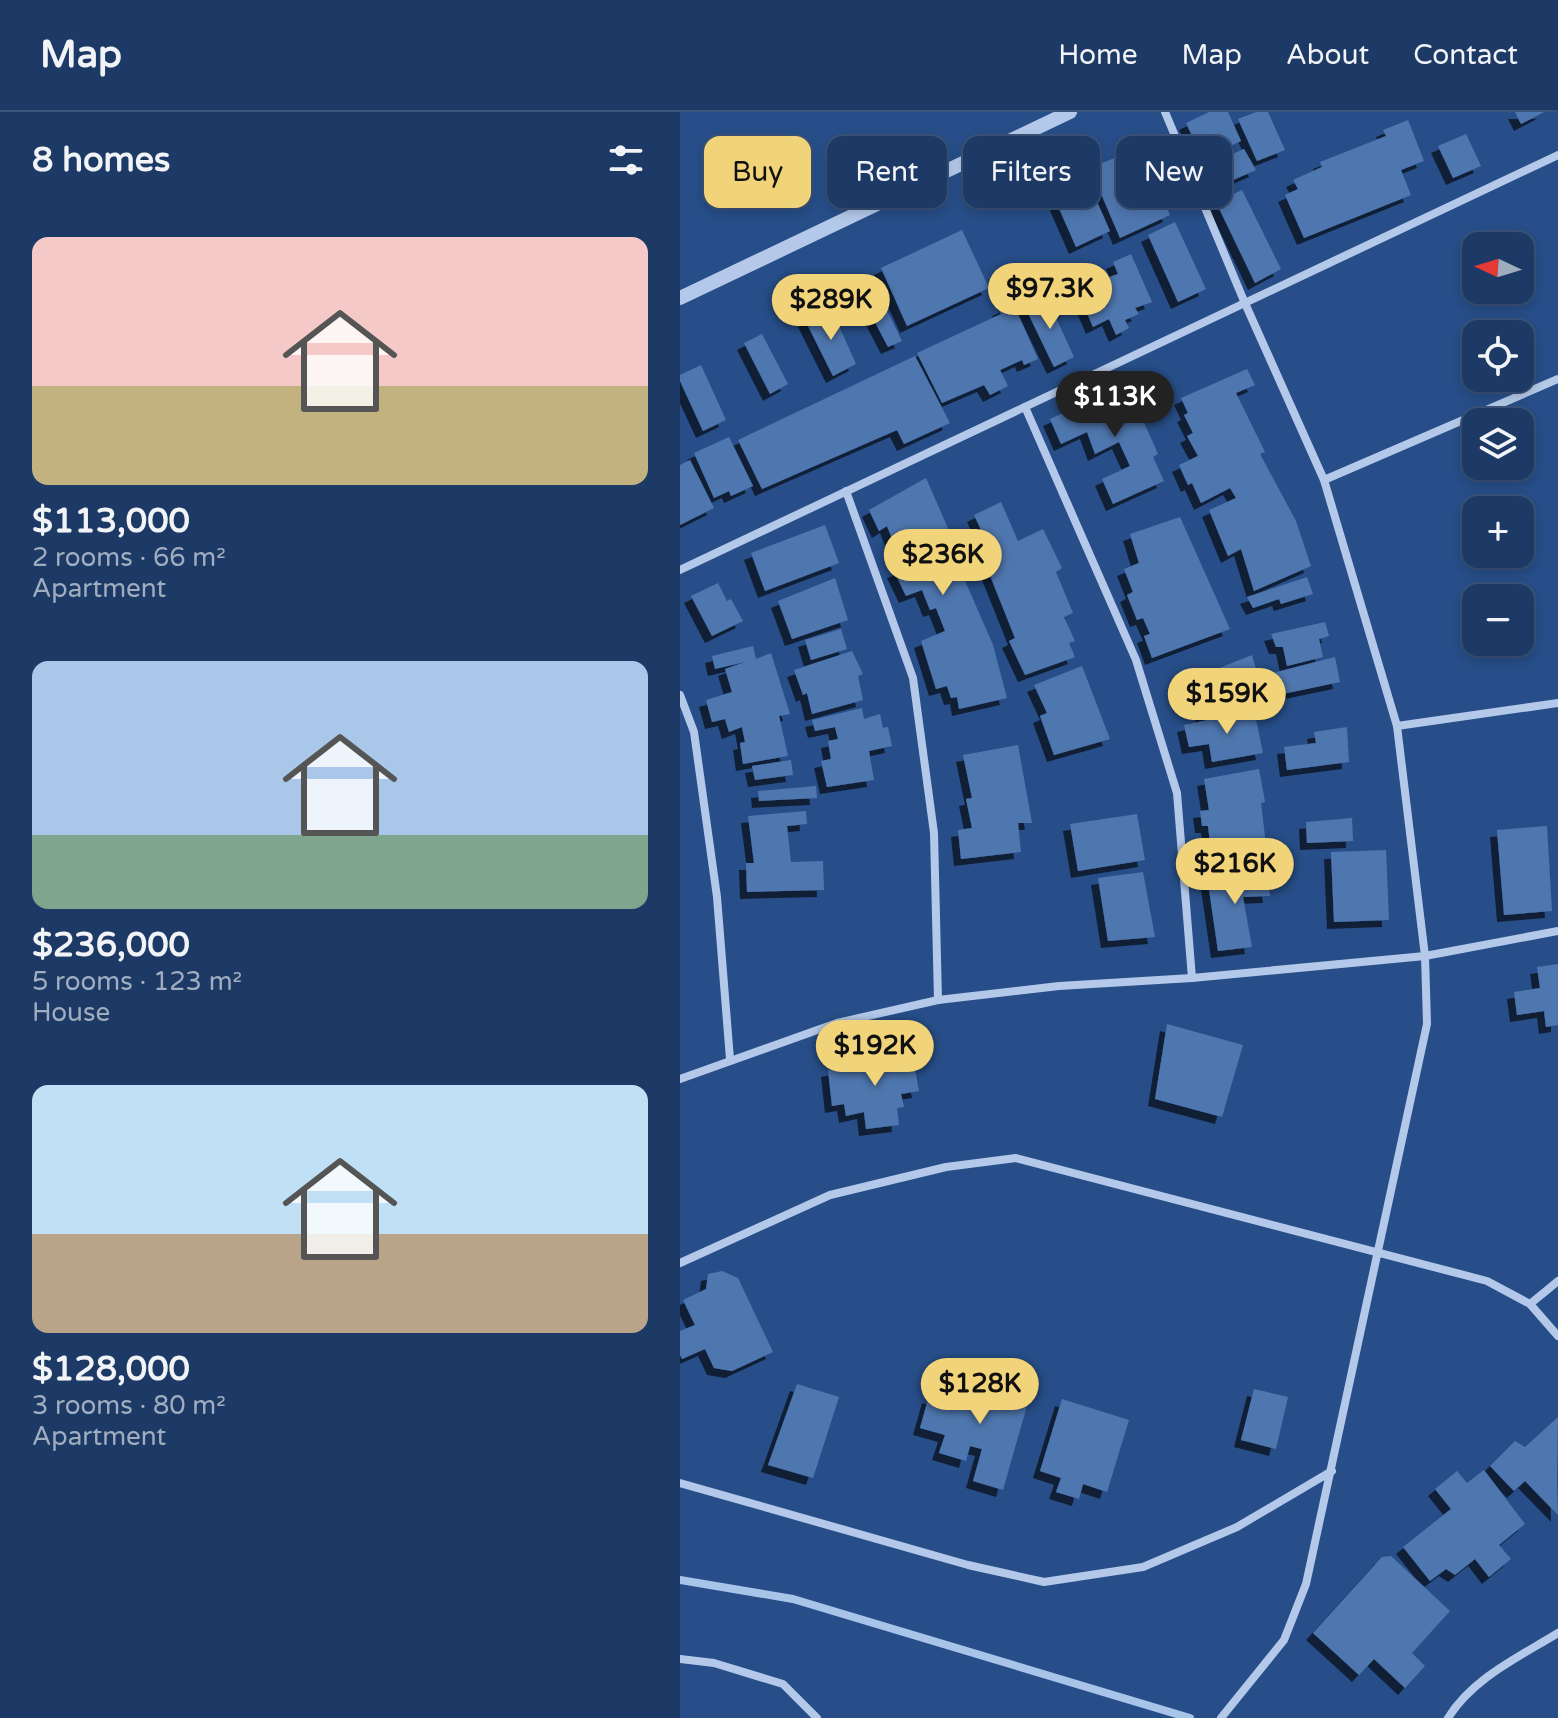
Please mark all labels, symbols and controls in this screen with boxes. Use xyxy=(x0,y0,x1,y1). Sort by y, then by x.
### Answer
text: Map xyxy=(40,32,122,78)
text: Home xyxy=(1058,38,1138,72)
text: Map xyxy=(1182,38,1242,72)
text: About xyxy=(1286,38,1369,72)
text: Contact xyxy=(1413,38,1518,72)
chip: Buy xyxy=(704,136,811,208)
chip: Rent xyxy=(827,136,947,208)
chip: Filters xyxy=(963,136,1100,208)
chip: New xyxy=(1116,136,1232,208)
icon: filters xyxy=(604,138,648,182)
text: 8 homes xyxy=(32,140,170,181)
north arrow xyxy=(1462,232,1534,304)
map controls xyxy=(1462,232,1534,656)
pin: $97.3K xyxy=(985,263,1115,331)
text: $97.3K xyxy=(1006,273,1094,304)
pin: $289K xyxy=(775,274,887,342)
text: $289K xyxy=(790,284,872,315)
icon: home xyxy=(268,289,412,433)
button: locate xyxy=(1462,320,1534,392)
pin: $113K xyxy=(1059,371,1171,439)
text: $113K xyxy=(1074,381,1156,412)
button: layers xyxy=(1462,408,1534,480)
button: + xyxy=(1462,496,1534,568)
text: $113,000 xyxy=(32,501,190,542)
pin: $236K xyxy=(887,529,999,597)
text: $236K xyxy=(902,539,984,570)
text: 2 rooms · 66 m² xyxy=(32,542,226,573)
text: Apartment xyxy=(32,573,166,604)
button: − xyxy=(1462,584,1534,656)
pin: $159K xyxy=(1171,668,1283,736)
text: $159K xyxy=(1186,678,1268,709)
icon: home xyxy=(268,713,412,857)
pin: $216K xyxy=(1179,838,1291,906)
text: $216K xyxy=(1194,848,1276,879)
text: $236,000 xyxy=(32,925,190,966)
text: 5 rooms · 123 m² xyxy=(32,966,242,997)
text: House xyxy=(32,997,110,1028)
pin: $192K xyxy=(819,1020,931,1088)
text: $192K xyxy=(834,1030,916,1061)
icon: home xyxy=(268,1137,412,1281)
text: $128,000 xyxy=(32,1349,190,1390)
pin: $128K xyxy=(924,1358,1036,1426)
text: $128K xyxy=(939,1368,1021,1399)
text: 3 rooms · 80 m² xyxy=(32,1390,226,1421)
text: Apartment xyxy=(32,1421,166,1452)

